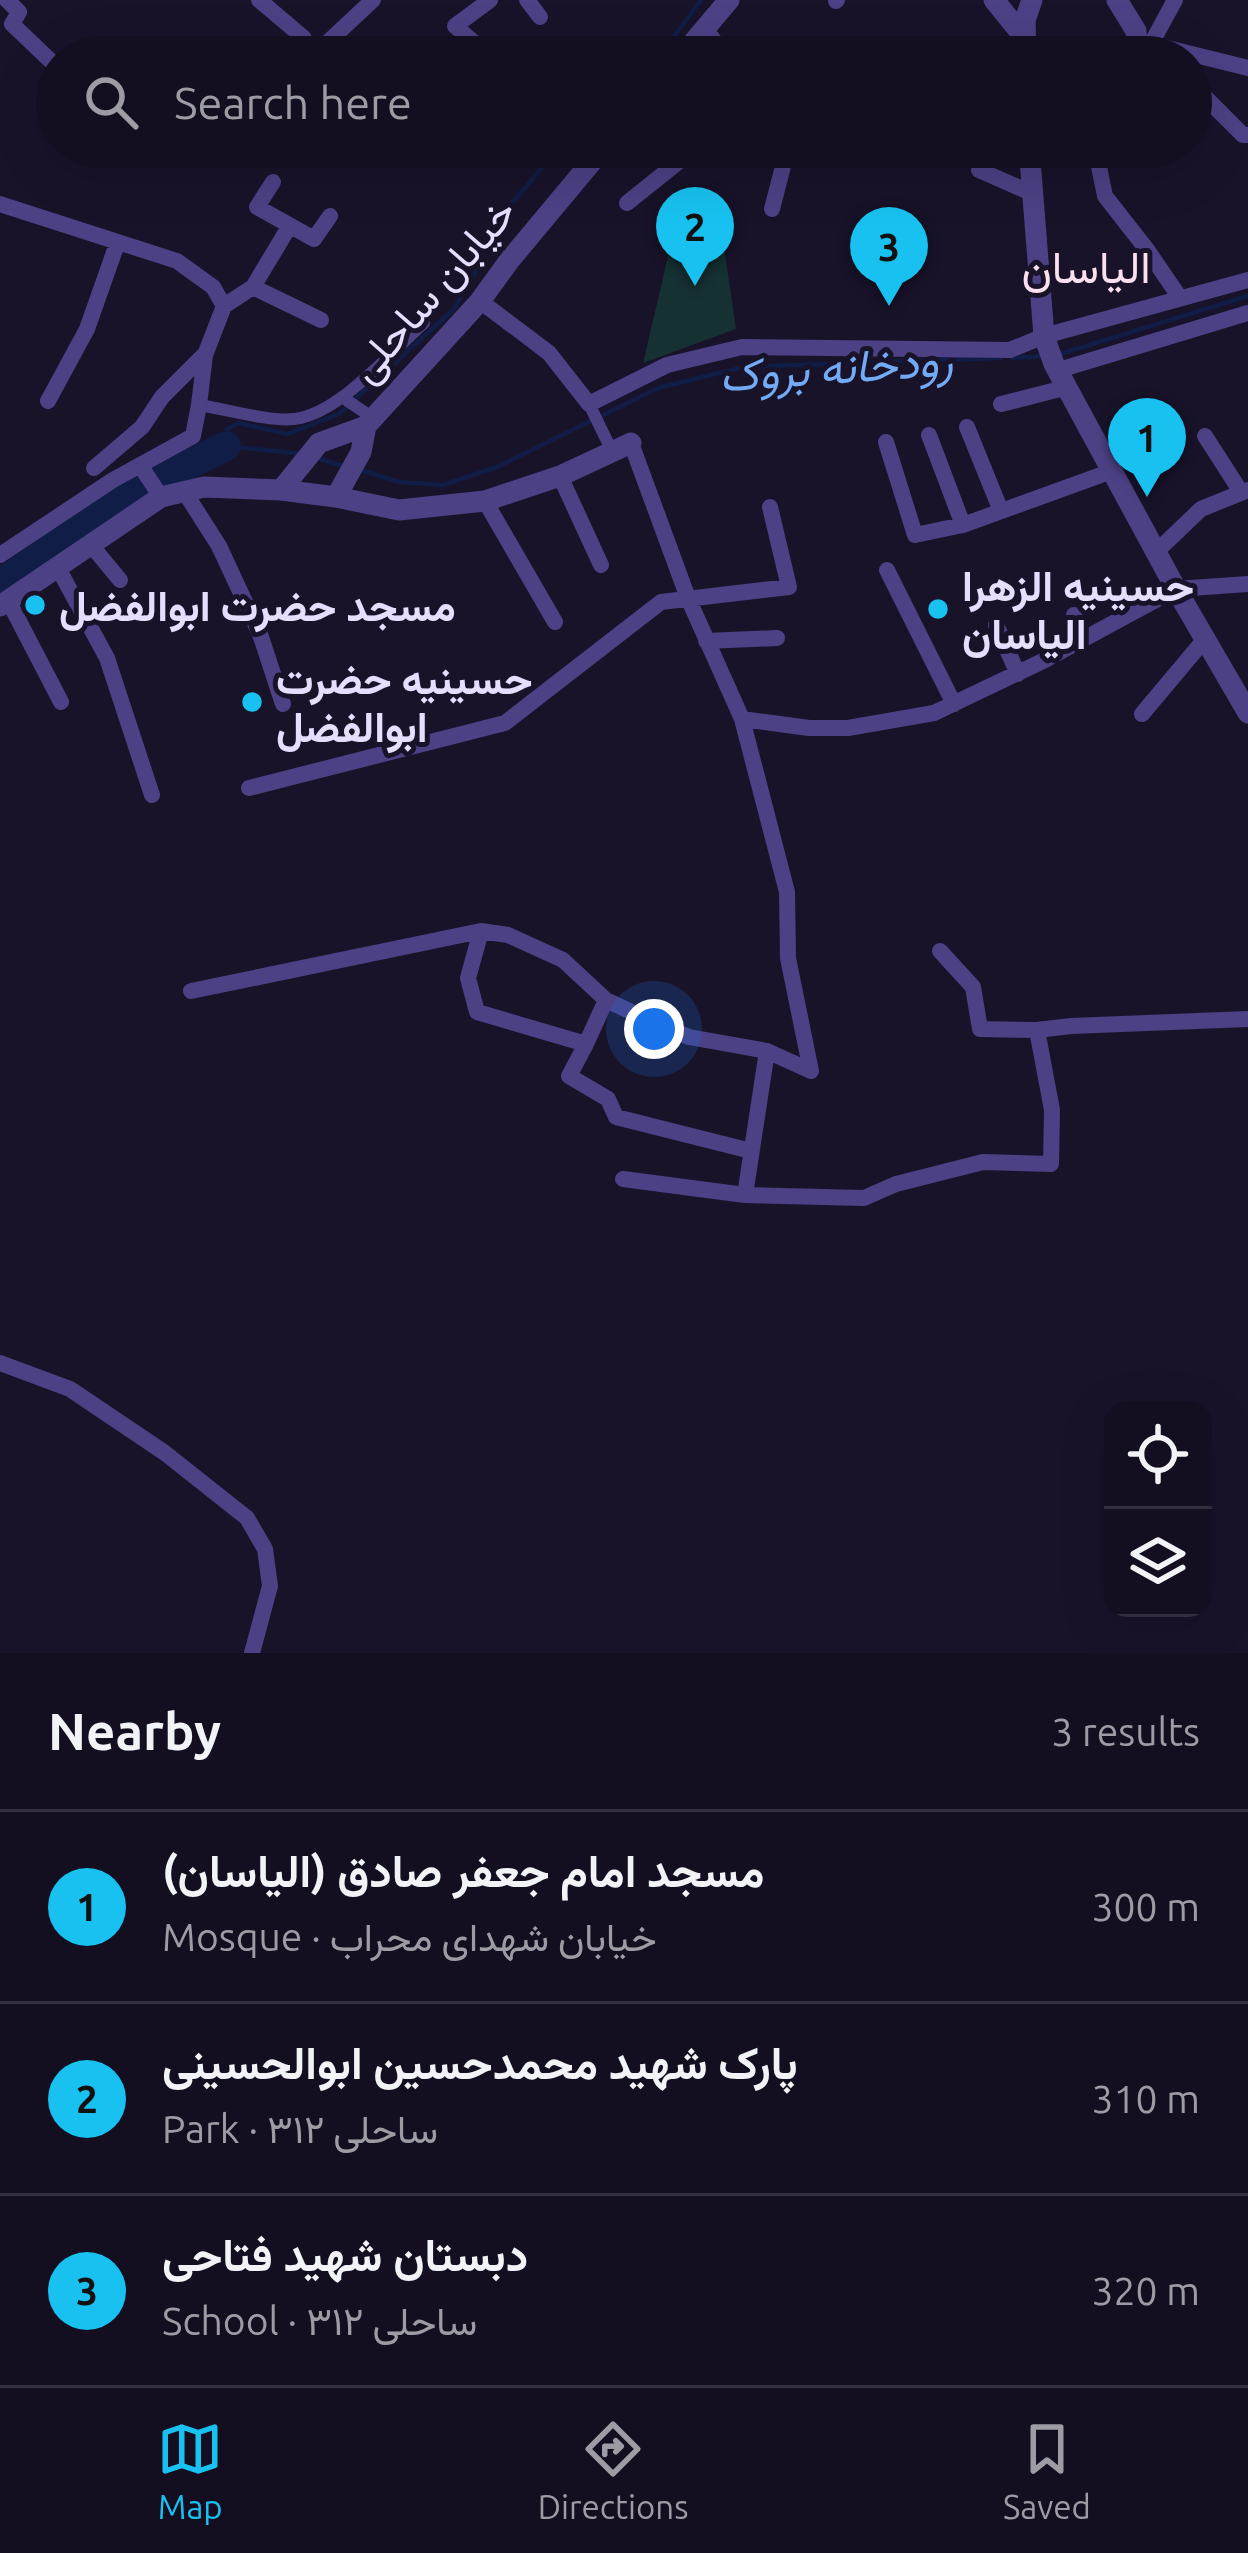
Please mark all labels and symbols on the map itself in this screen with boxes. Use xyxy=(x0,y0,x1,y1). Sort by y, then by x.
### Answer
street label: خیابان ساحلی xyxy=(339,187,527,393)
pin: 2 xyxy=(656,187,734,286)
pin: 3 xyxy=(850,207,928,306)
district label: الیاسان xyxy=(1021,241,1151,293)
water label: رودخانه بروک xyxy=(717,333,955,404)
pin: 1 xyxy=(1108,398,1186,497)
place label: حسینیه الزهرا الیاسان xyxy=(962,562,1194,659)
place label: مسجد حضرت ابوالفضل xyxy=(59,582,456,633)
marker: مسجد حضرت ابوالفضل xyxy=(22,592,48,618)
marker: حسینیه الزهرا الیاسان xyxy=(925,596,951,622)
place label: حسینیه حضرت ابوالفضل xyxy=(276,655,533,754)
marker: حسینیه حضرت ابوالفضل xyxy=(239,689,265,715)
your location xyxy=(624,999,684,1059)

